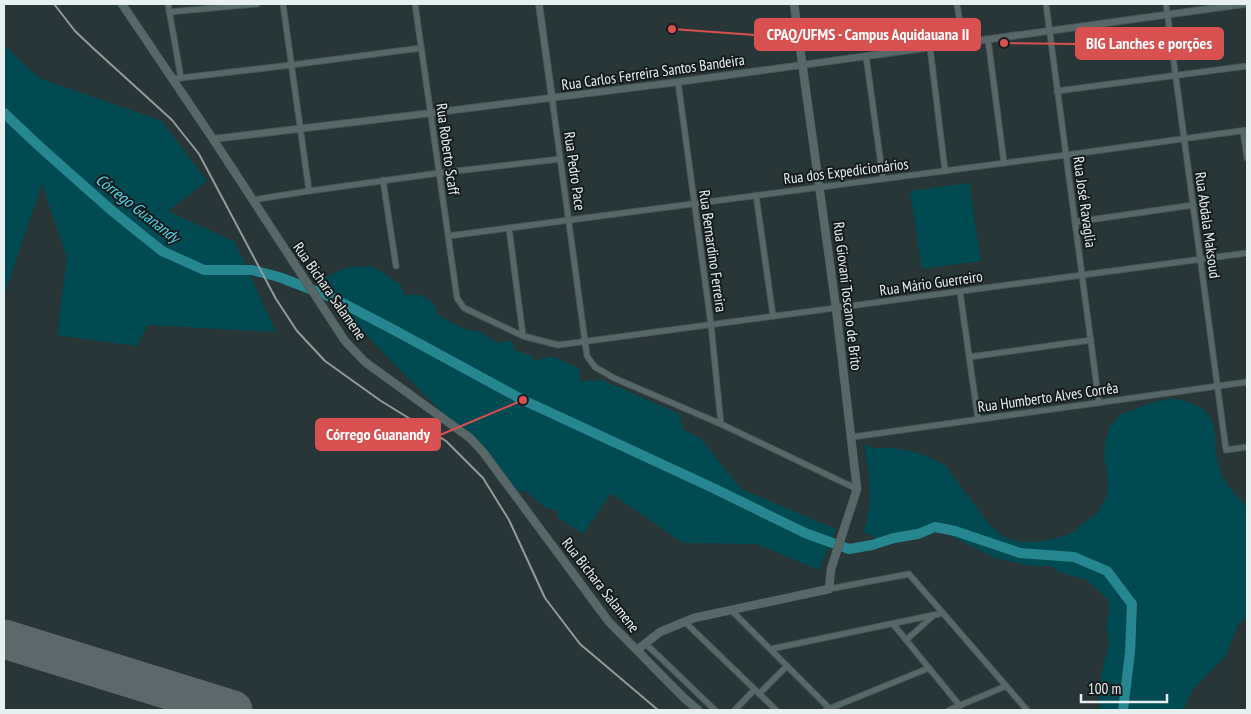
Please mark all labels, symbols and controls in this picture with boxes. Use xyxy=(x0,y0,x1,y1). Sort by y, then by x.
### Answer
callout: CPAQ/UFMS - Campus Aquidauana II xyxy=(755,19,980,50)
text: CPAQ/UFMS - Campus Aquidauana II xyxy=(767,24,969,44)
callout: BIG Lanches e porções xyxy=(1076,28,1223,59)
text: BIG Lanches e porções xyxy=(1086,33,1212,53)
street label: Rua Carlos Ferreira Santos Bandeira xyxy=(560,50,746,94)
street label: Rua Roberto Scaff xyxy=(432,102,464,197)
street label: Rua Pedro Pace xyxy=(560,130,590,212)
street label: Rua dos Expedicionários xyxy=(782,154,910,188)
street label: Rua José Ravaglia xyxy=(1069,155,1101,249)
water label: Córrego Guanandy xyxy=(92,169,185,248)
street label: Rua Abdala Maksoud xyxy=(1191,171,1225,279)
street label: Rua Bernardino Ferreira xyxy=(695,189,731,313)
street label: Rua Giovani Toscano de Brito xyxy=(829,221,867,371)
street label: Rua Bichara Salamene xyxy=(289,238,371,344)
street label: Rua Mário Guerreiro xyxy=(878,266,984,300)
street label: Rua Humberto Alves Corrêa xyxy=(976,378,1120,416)
callout: Córrego Guanandy xyxy=(316,419,440,450)
text: Córrego Guanandy xyxy=(326,424,430,444)
street label: Rua Bichara Salamene xyxy=(558,534,644,636)
scale bar xyxy=(1081,672,1167,704)
text: 100 m xyxy=(1088,679,1121,698)

